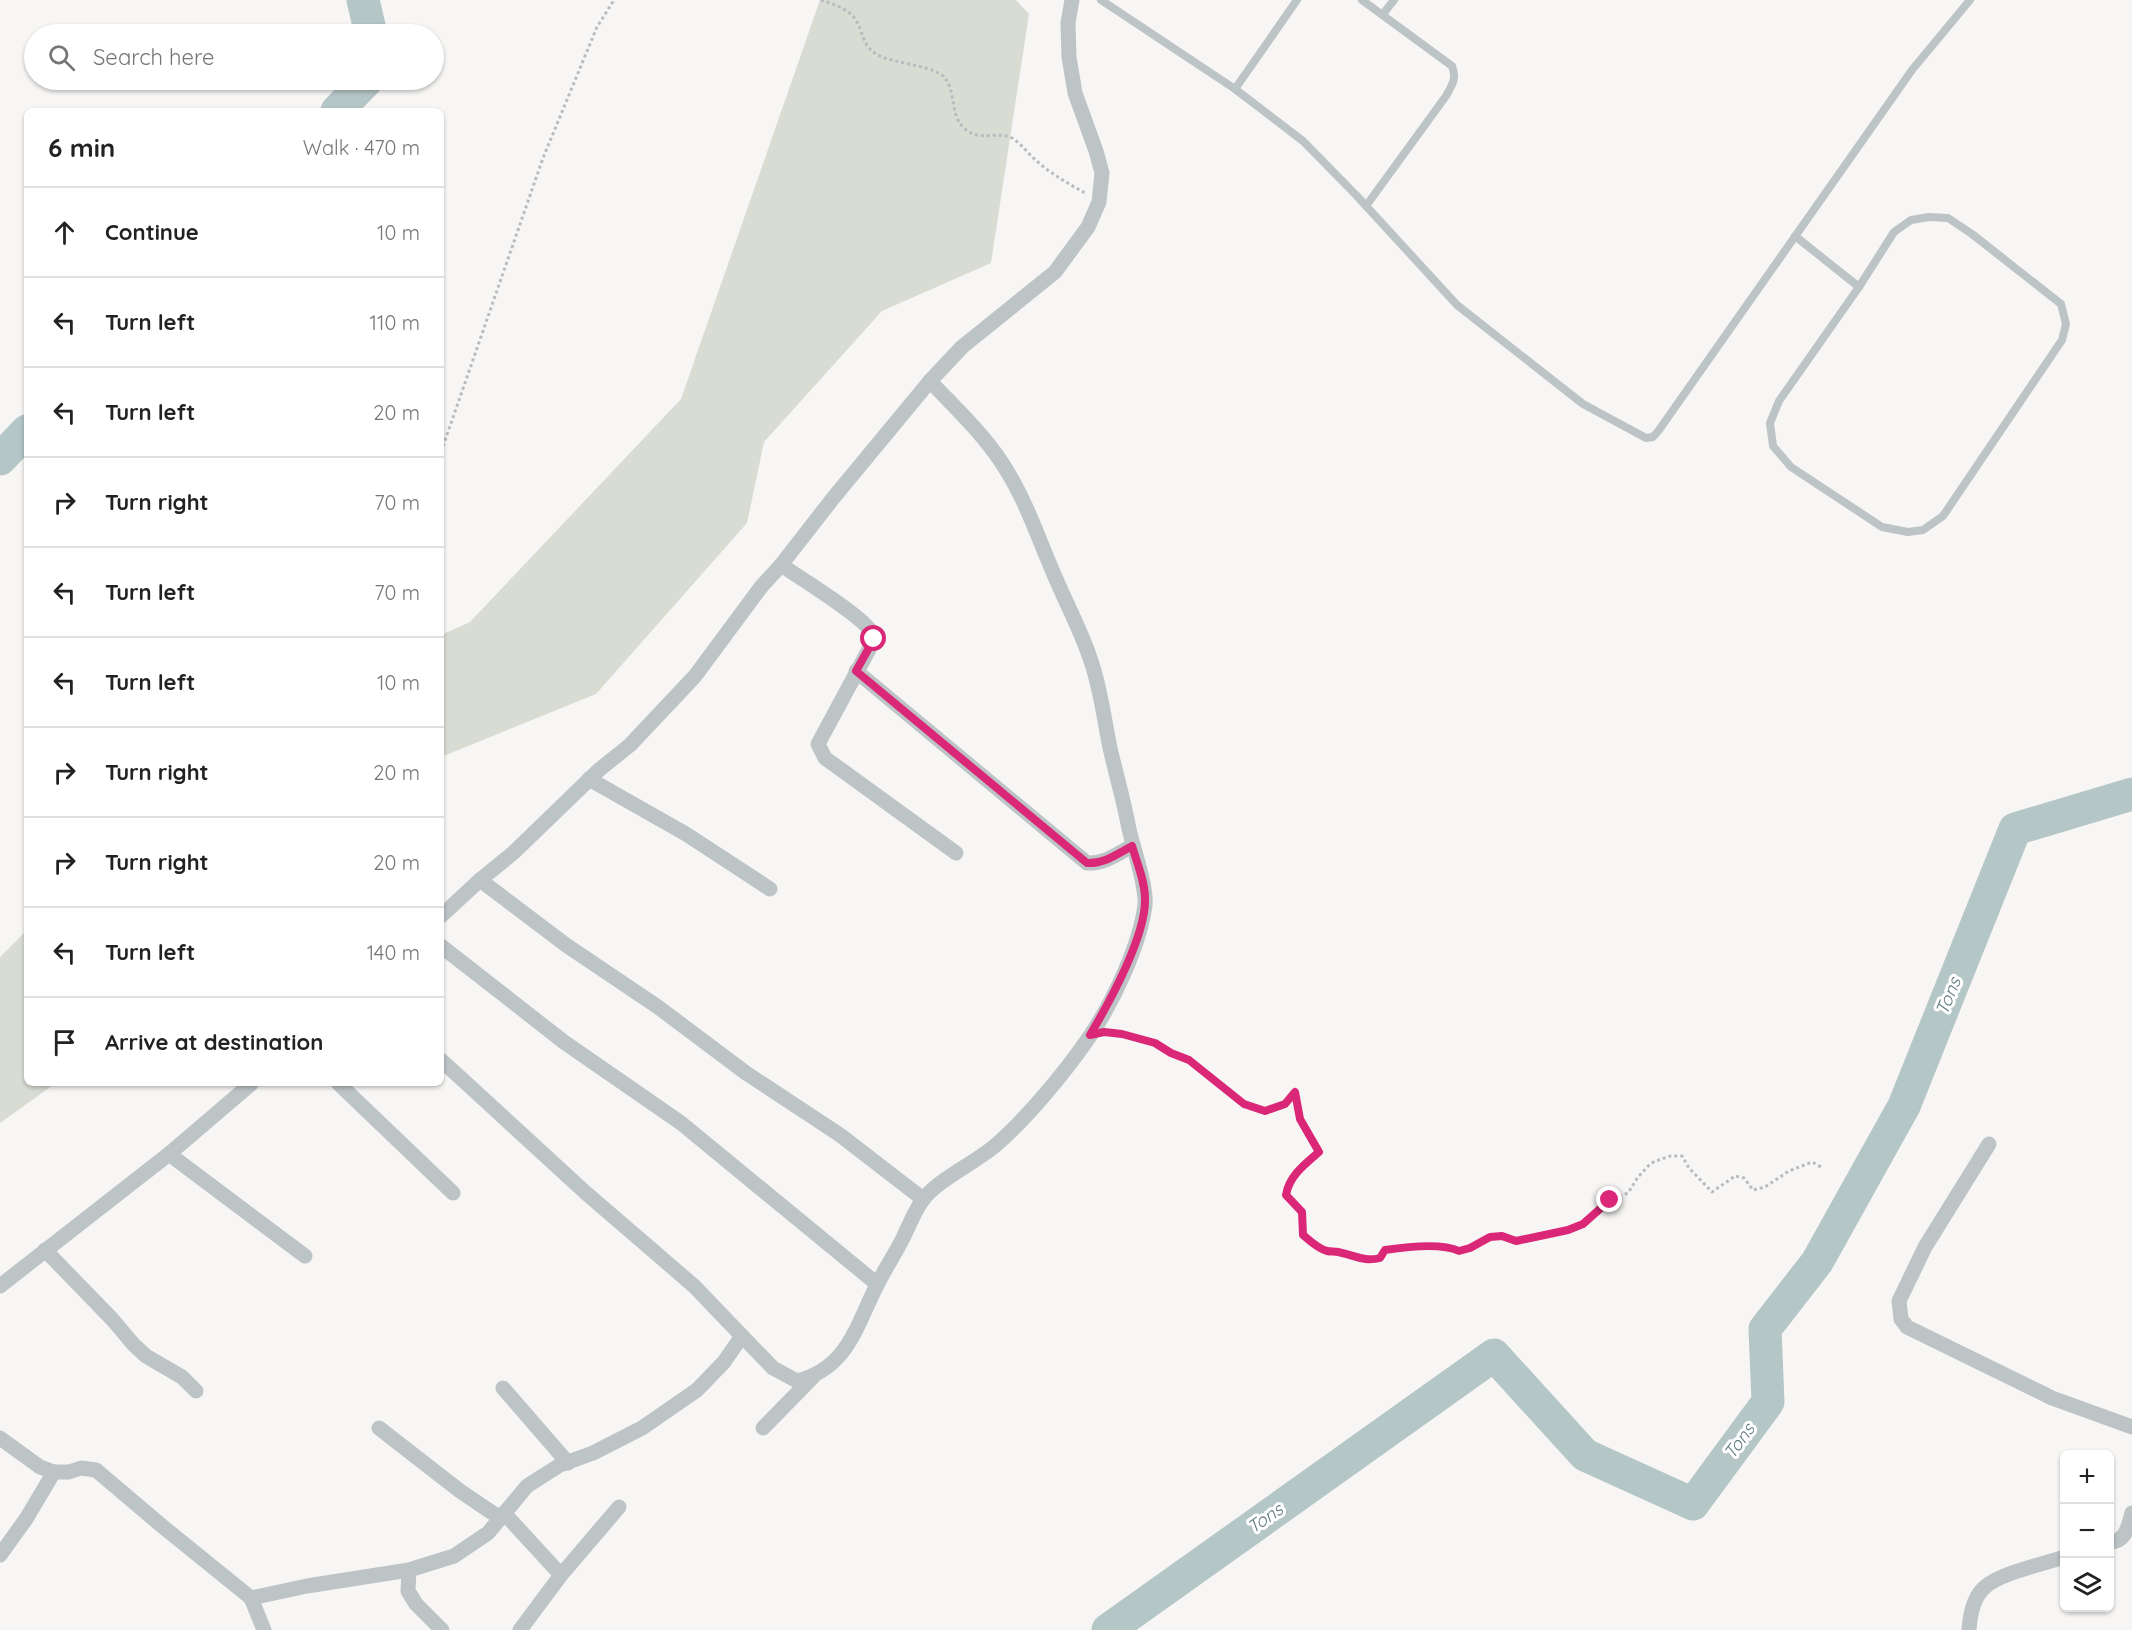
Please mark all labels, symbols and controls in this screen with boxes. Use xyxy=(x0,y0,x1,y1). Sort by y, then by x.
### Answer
search box xyxy=(24,24,444,90)
icon: search xyxy=(45,41,78,74)
text: Search here xyxy=(93,43,214,71)
text: 6 min xyxy=(48,131,115,164)
text: Walk · 470 m xyxy=(303,135,420,160)
icon: ahead xyxy=(48,216,81,249)
text: Continue xyxy=(105,218,199,246)
text: 10 m xyxy=(377,220,420,245)
icon: left xyxy=(48,306,81,339)
text: Turn left xyxy=(105,308,195,336)
text: 110 m xyxy=(370,310,420,335)
icon: left xyxy=(48,396,81,429)
text: Turn left xyxy=(105,398,195,426)
text: 20 m xyxy=(373,400,420,425)
icon: right xyxy=(48,486,81,519)
text: Turn right xyxy=(105,488,209,516)
text: 70 m xyxy=(374,490,420,515)
icon: left xyxy=(48,576,81,609)
text: Turn left xyxy=(105,578,195,606)
text: 70 m xyxy=(374,580,420,605)
route start xyxy=(860,625,886,651)
icon: left xyxy=(48,666,81,699)
text: Turn left xyxy=(105,668,195,696)
text: 10 m xyxy=(377,670,420,695)
icon: right xyxy=(48,756,81,789)
text: Turn right xyxy=(105,758,209,786)
text: 20 m xyxy=(373,760,420,785)
icon: right xyxy=(48,846,81,879)
text: Turn right xyxy=(105,848,209,876)
text: 20 m xyxy=(373,850,420,875)
icon: left xyxy=(48,936,81,969)
text: Turn left xyxy=(105,938,195,966)
text: 140 m xyxy=(367,940,420,965)
water label: Tons xyxy=(1930,972,1966,1018)
icon: arrive xyxy=(48,1026,81,1059)
text: Arrive at destination xyxy=(105,1028,323,1056)
route end xyxy=(1596,1186,1622,1212)
water label: Tons xyxy=(1718,1417,1761,1463)
map controls xyxy=(2060,1450,2114,1612)
button: + xyxy=(2060,1450,2114,1504)
water label: Tons xyxy=(1243,1497,1289,1538)
button: − xyxy=(2060,1504,2114,1558)
button: layers xyxy=(2060,1558,2114,1612)

